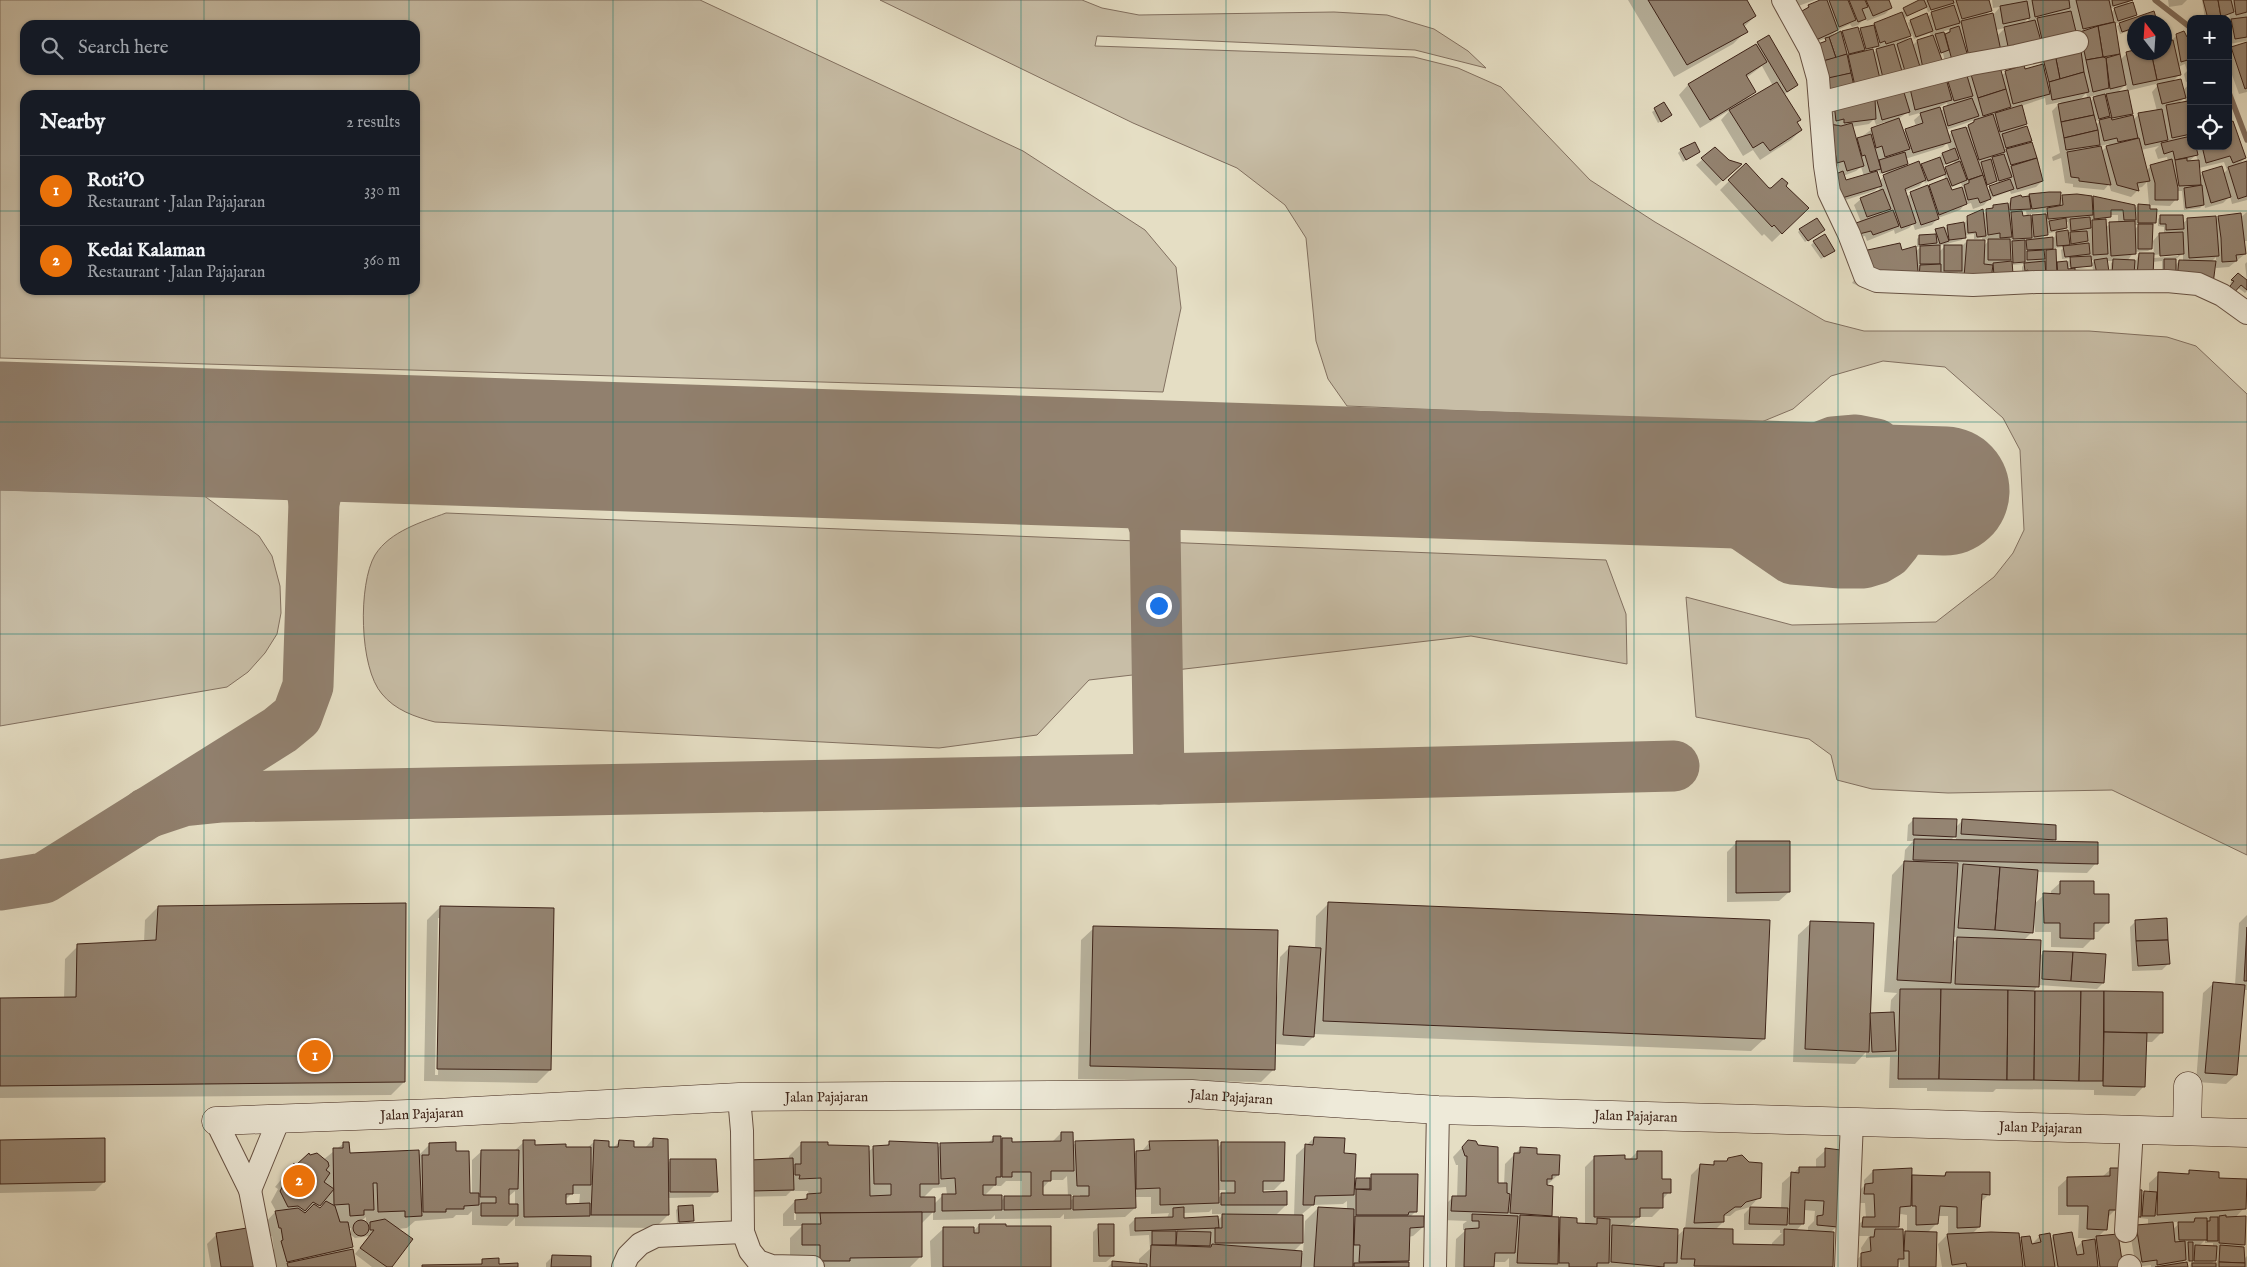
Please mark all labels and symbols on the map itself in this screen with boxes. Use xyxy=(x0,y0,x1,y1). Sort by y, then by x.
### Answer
north arrow xyxy=(2127,15,2172,60)
your location xyxy=(1146,593,1172,619)
pin: 1 xyxy=(299,1037,331,1075)
street label: Jalan Pajajaran xyxy=(1187,1086,1274,1109)
street label: Jalan Pajajaran xyxy=(783,1088,869,1107)
street label: Jalan Pajajaran xyxy=(378,1104,465,1125)
street label: Jalan Pajajaran xyxy=(1592,1106,1678,1127)
street label: Jalan Pajajaran xyxy=(1997,1118,2083,1138)
pin: 2 xyxy=(283,1162,315,1200)

